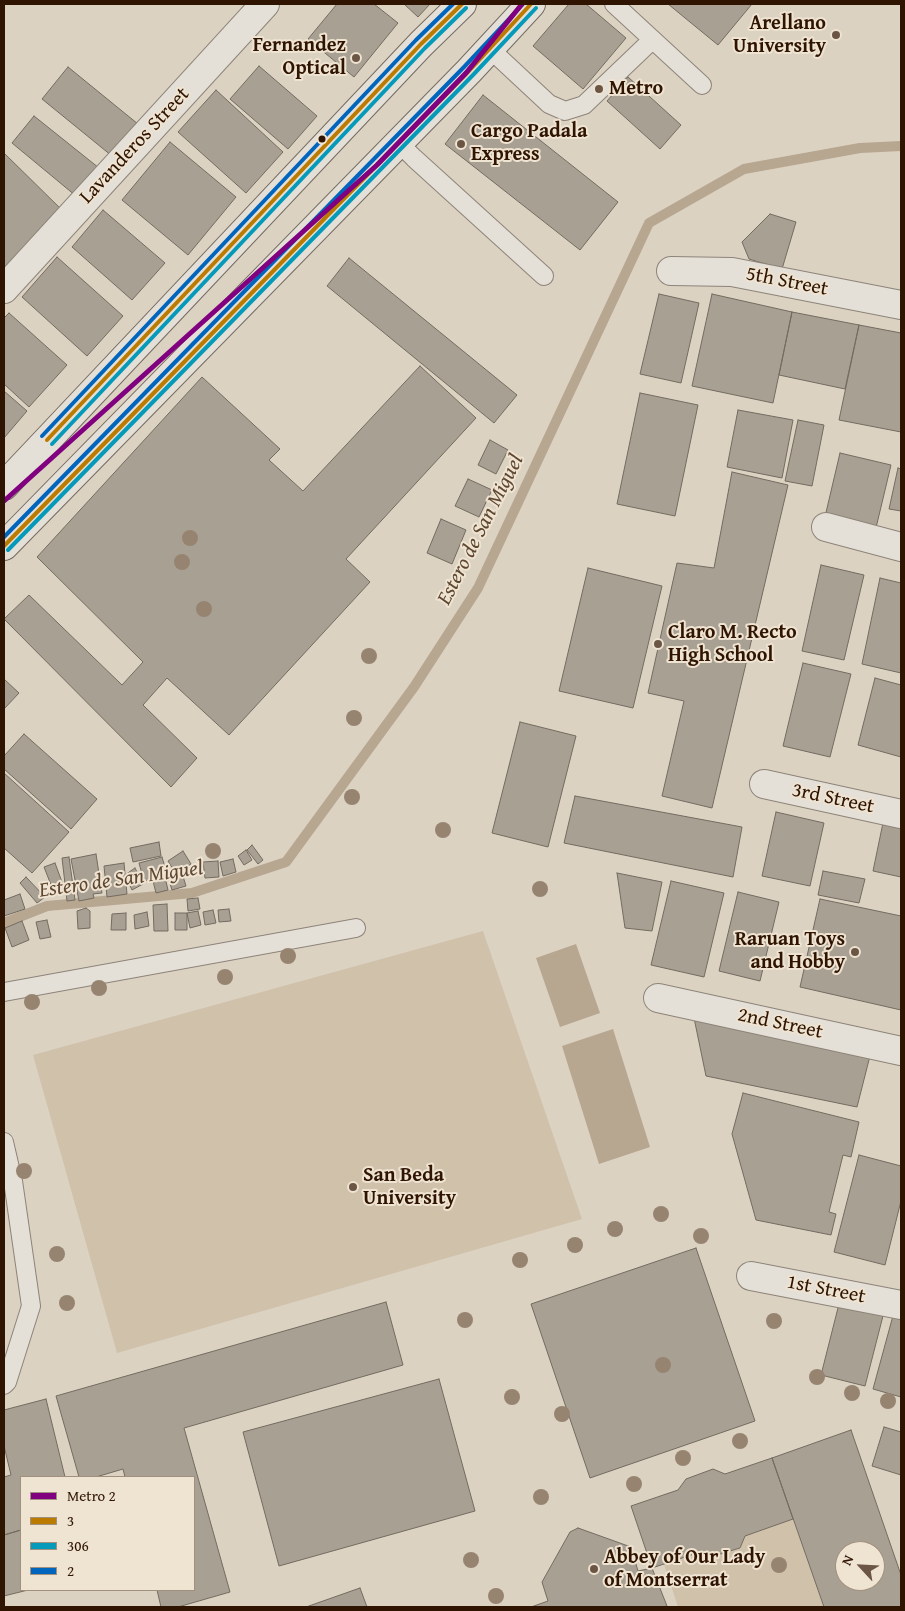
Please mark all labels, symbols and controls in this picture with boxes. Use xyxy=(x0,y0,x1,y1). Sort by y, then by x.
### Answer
place label: Arellano University xyxy=(733,12,826,59)
marker: Arellano University xyxy=(830,29,842,41)
place label: Fernandez Optical xyxy=(253,34,346,81)
marker: Fernandez Optical xyxy=(350,52,362,64)
place label: Metro xyxy=(609,77,663,101)
street label: Lavanderos Street xyxy=(75,83,195,209)
marker: Metro xyxy=(593,83,605,95)
place label: Cargo Padala Express xyxy=(471,120,587,167)
unlabelled marker xyxy=(317,134,327,144)
marker: Cargo Padala Express xyxy=(455,138,467,150)
street label: 5th Street xyxy=(744,262,830,302)
water label: Estero de San Miguel xyxy=(432,451,530,609)
place label: Claro M. Recto High School xyxy=(668,621,797,668)
marker: Claro M. Recto High School xyxy=(652,638,664,650)
street label: 3rd Street xyxy=(790,779,876,819)
water label: Estero de San Miguel xyxy=(37,856,205,904)
place label: Raruan Toys and Hobby xyxy=(735,928,845,975)
marker: Raruan Toys and Hobby xyxy=(849,946,861,958)
street label: 2nd Street xyxy=(735,1003,825,1045)
place label: San Beda University xyxy=(363,1164,456,1211)
marker: San Beda University xyxy=(347,1181,359,1193)
street label: 1st Street xyxy=(785,1271,867,1309)
legend xyxy=(20,1476,195,1591)
text: Metro 2 xyxy=(67,1485,116,1506)
text: 3 xyxy=(67,1510,74,1531)
text: 306 xyxy=(67,1535,89,1556)
north arrow xyxy=(835,1541,885,1591)
place label: Abbey of Our Lady of Montserrat xyxy=(604,1546,765,1593)
text: N xyxy=(836,1552,858,1569)
text: 2 xyxy=(67,1560,74,1581)
marker: Abbey of Our Lady of Montserrat xyxy=(588,1563,600,1575)

